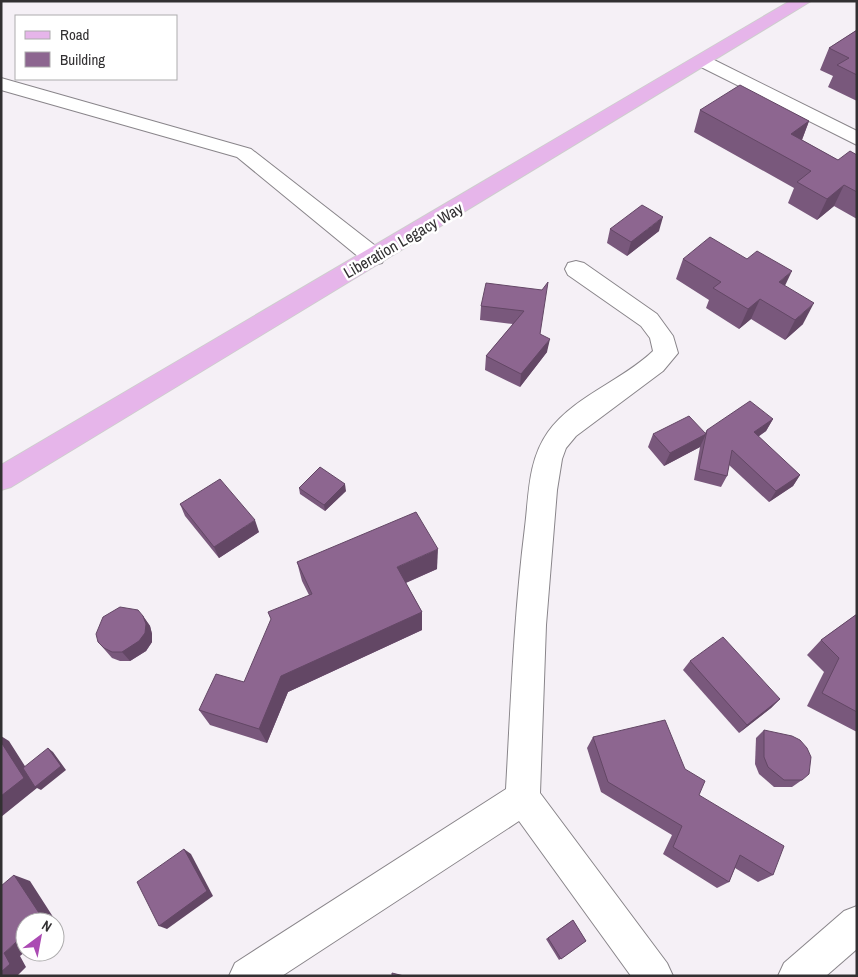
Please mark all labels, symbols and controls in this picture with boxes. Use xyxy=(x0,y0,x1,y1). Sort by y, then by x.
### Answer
legend xyxy=(15,15,178,80)
text: Road xyxy=(60,24,89,45)
text: Building xyxy=(60,49,105,70)
street label: Liberation Legacy Way xyxy=(339,197,467,283)
north arrow xyxy=(15,912,65,962)
text: N xyxy=(39,916,55,936)

